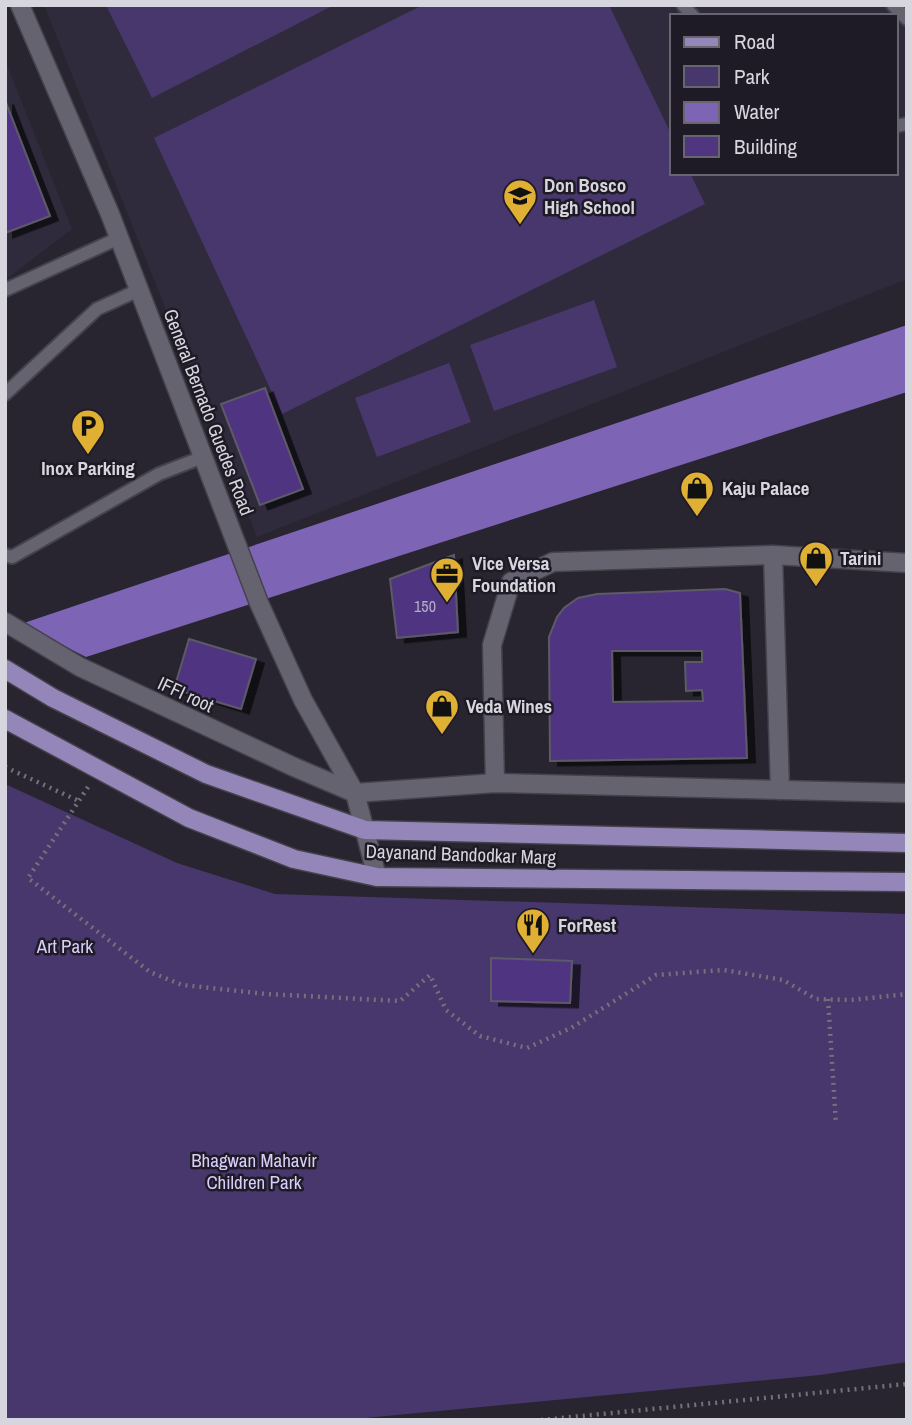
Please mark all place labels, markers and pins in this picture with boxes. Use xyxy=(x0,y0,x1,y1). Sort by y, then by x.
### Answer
place label: Don Bosco High School xyxy=(544,172,635,220)
school or university icon: Don Bosco High School xyxy=(501,177,539,226)
parking icon: Inox Parking xyxy=(69,407,107,456)
place label: Inox Parking xyxy=(41,455,135,481)
shop icon: Kaju Palace xyxy=(678,469,716,518)
place label: Kaju Palace xyxy=(722,475,810,501)
shop icon: Tarini xyxy=(797,539,835,588)
place label: Tarini xyxy=(840,545,881,571)
place label: Vice Versa Foundation xyxy=(472,550,556,598)
office icon: Vice Versa Foundation xyxy=(428,555,466,604)
shop icon: Veda Wines xyxy=(423,687,461,736)
place label: Veda Wines xyxy=(466,693,552,719)
restaurant icon: ForRest xyxy=(514,906,552,955)
place label: ForRest xyxy=(558,912,616,938)

